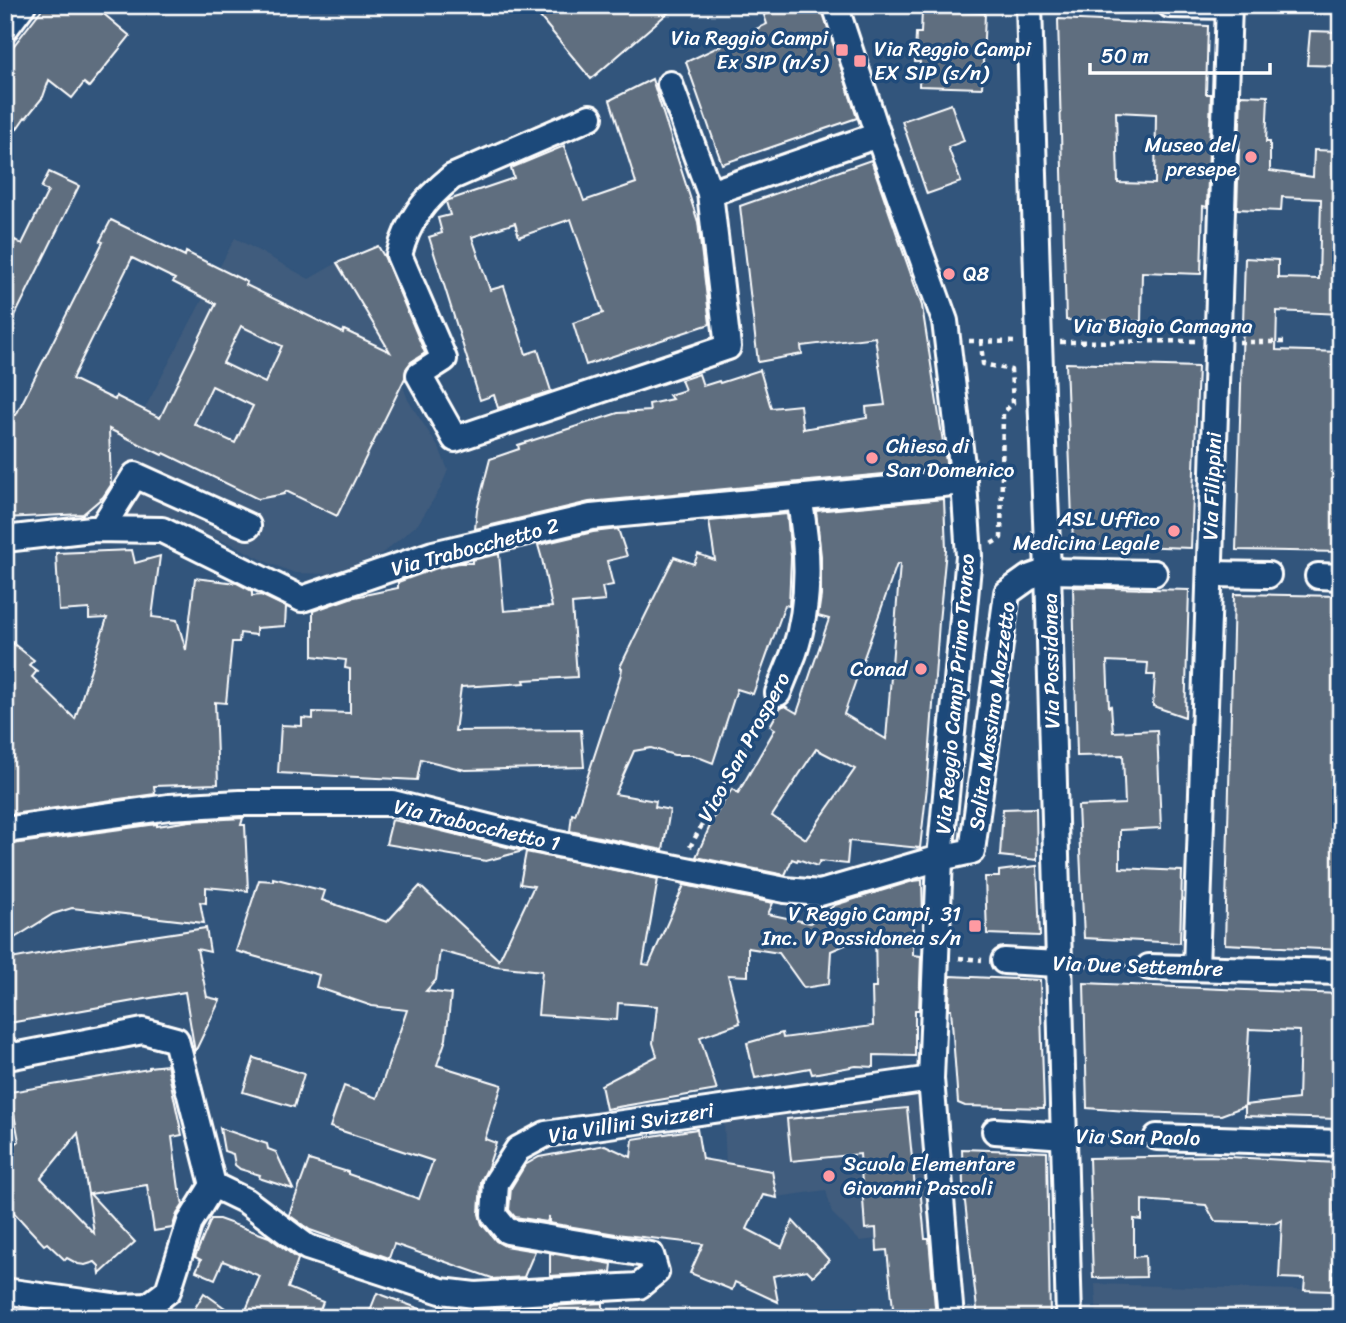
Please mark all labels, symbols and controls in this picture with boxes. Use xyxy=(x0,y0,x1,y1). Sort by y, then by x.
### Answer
place label: Via Reggio Campi Ex SIP (n/s) xyxy=(671,19,830,81)
place label: Via Reggio Campi EX SIP (s/n) xyxy=(874,30,1032,92)
scale bar xyxy=(1090,32,1271,76)
text: 50 m xyxy=(1101,37,1149,75)
marker: Via Reggio Campi Ex SIP (n/s) xyxy=(834,42,850,58)
marker: Via Reggio Campi EX SIP (s/n) xyxy=(852,53,868,69)
place label: Museo del presepe xyxy=(1144,126,1238,188)
marker: Museo del presepe xyxy=(1243,149,1259,165)
place label: Q8 xyxy=(963,255,990,293)
marker: Q8 xyxy=(941,266,957,282)
street label: Via Biagio Camagna xyxy=(1073,307,1253,345)
place label: Chiesa di San Domenico xyxy=(886,427,1015,489)
street label: Via Filippini xyxy=(1191,430,1233,541)
marker: Chiesa di San Domenico xyxy=(864,450,880,466)
place label: ASL Uffico Medicina Legale xyxy=(1013,500,1160,562)
street label: Via Trabocchetto 2 xyxy=(387,506,563,588)
marker: ASL Uffico Medicina Legale xyxy=(1166,523,1182,539)
street label: Via Reggio Campi Primo Tronco xyxy=(924,552,986,836)
street label: Via Possidonea xyxy=(1031,592,1071,729)
street label: Salita Massimo Mazzetto xyxy=(957,599,1027,833)
place label: Conad xyxy=(850,650,909,688)
marker: Conad xyxy=(913,661,929,677)
street label: Vico San Prospero xyxy=(687,665,801,829)
street label: Via Trabocchetto 1 xyxy=(390,787,564,863)
place label: V Reggio Campi, 31 Inc. V Possidonea s/n xyxy=(761,895,961,957)
marker: V Reggio Campi, 31 Inc. V Possidonea s/n xyxy=(967,918,983,934)
street label: Via Due Settembre xyxy=(1052,944,1224,988)
street label: Via Villini Svizzeri xyxy=(546,1091,718,1155)
street label: Via San Paolo xyxy=(1075,1117,1201,1157)
place label: Scuola Elementare Giovanni Pascoli xyxy=(843,1145,1016,1207)
marker: Scuola Elementare Giovanni Pascoli xyxy=(821,1168,837,1184)

